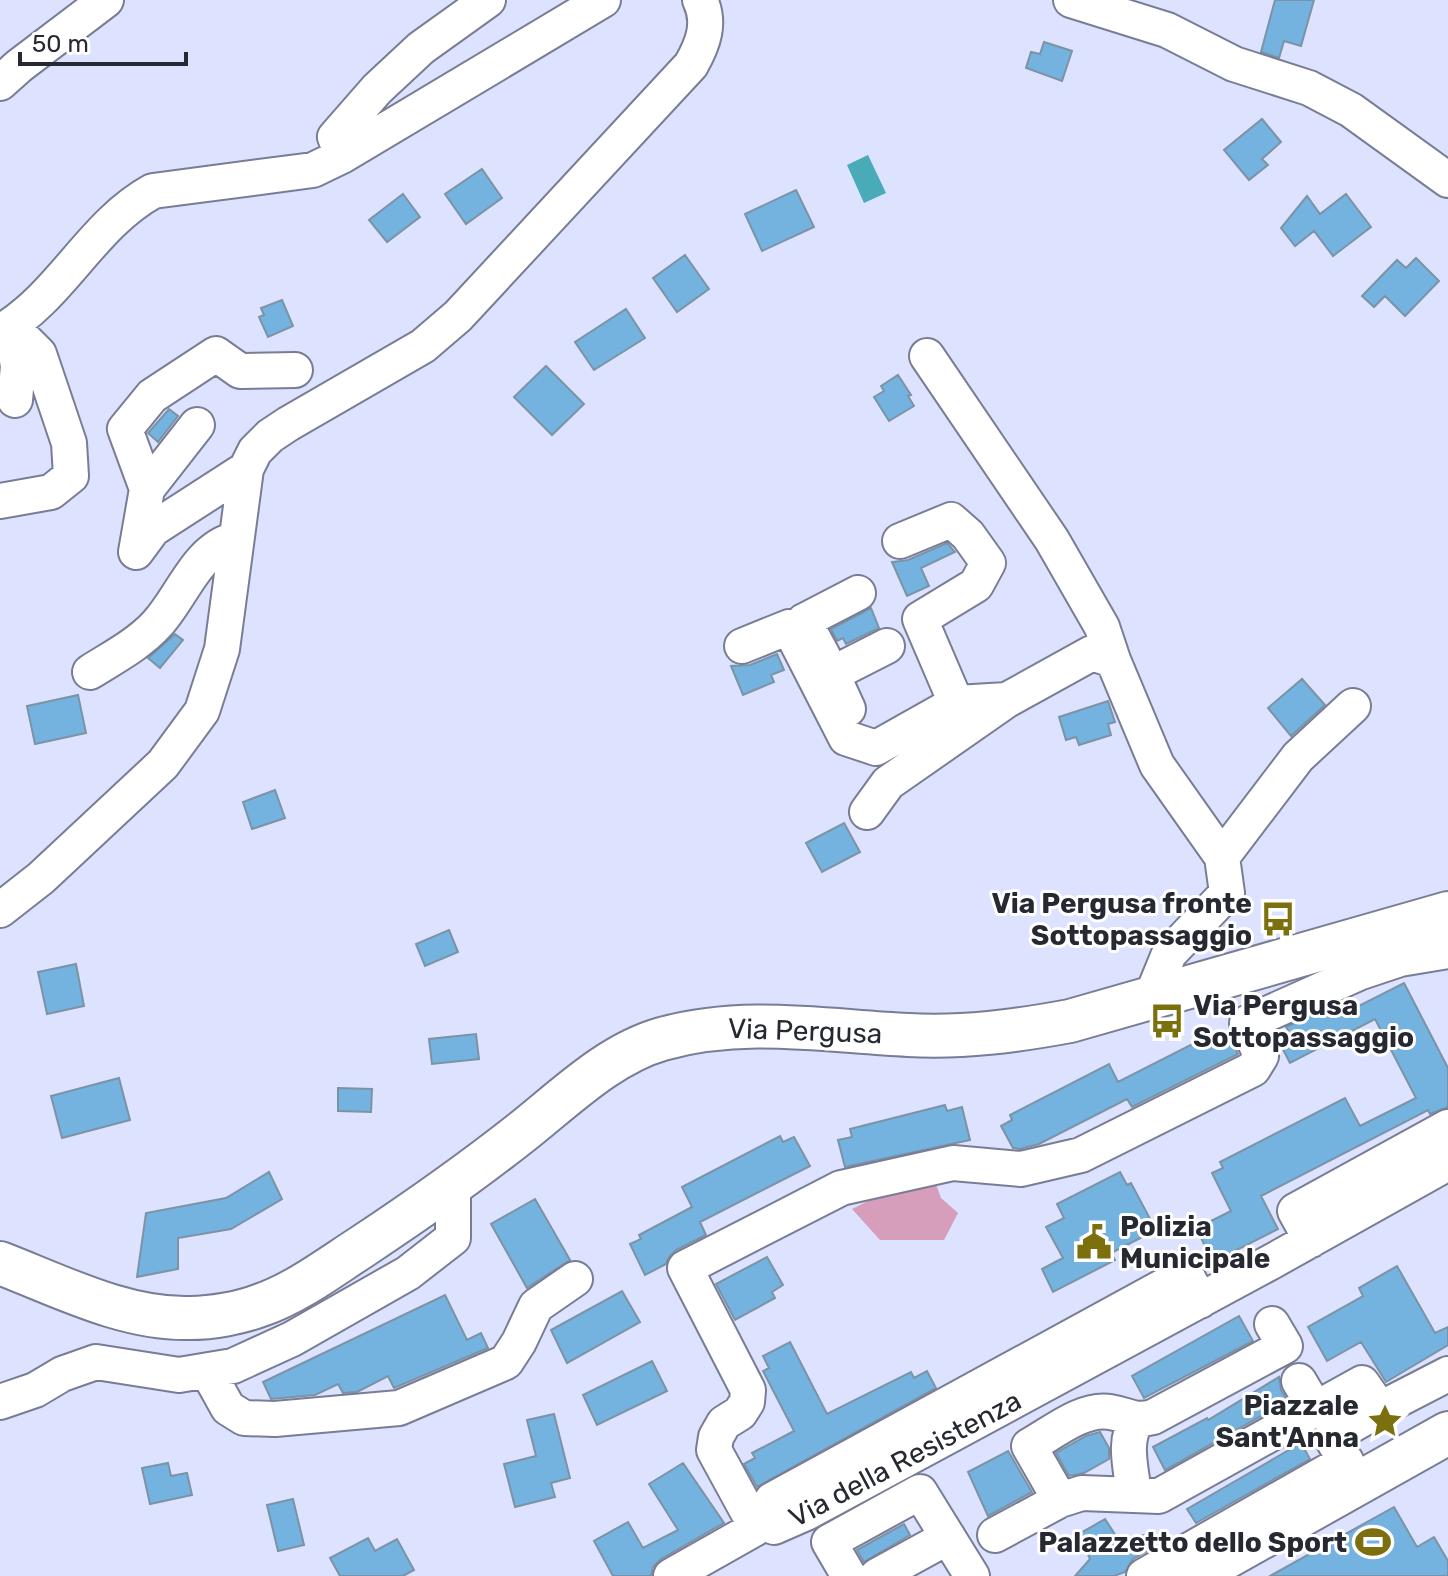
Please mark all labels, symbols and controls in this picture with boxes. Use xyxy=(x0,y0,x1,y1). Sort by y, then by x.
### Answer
scale bar xyxy=(20,16,186,66)
text: 50 m xyxy=(32,30,89,58)
place label: Via Pergusa fronte Sottopassaggio xyxy=(992,887,1252,952)
bus stop icon: Via Pergusa fronte Sottopassaggio xyxy=(1259,900,1297,938)
place label: Via Pergusa Sottopassaggio xyxy=(1193,989,1414,1054)
bus stop icon: Via Pergusa Sottopassaggio xyxy=(1148,1002,1186,1040)
street label: Via Pergusa xyxy=(727,1012,883,1050)
place label: Polizia Municipale xyxy=(1120,1210,1271,1275)
public building icon: Polizia Municipale xyxy=(1075,1223,1113,1261)
street label: Via della Resistenza xyxy=(783,1384,1027,1534)
place label: Piazzale Sant'Anna xyxy=(1215,1389,1359,1454)
place icon: Piazzale Sant'Anna xyxy=(1366,1402,1404,1440)
sports icon: Palazzetto dello Sport xyxy=(1354,1523,1392,1561)
place label: Palazzetto dello Sport xyxy=(1038,1526,1347,1559)

